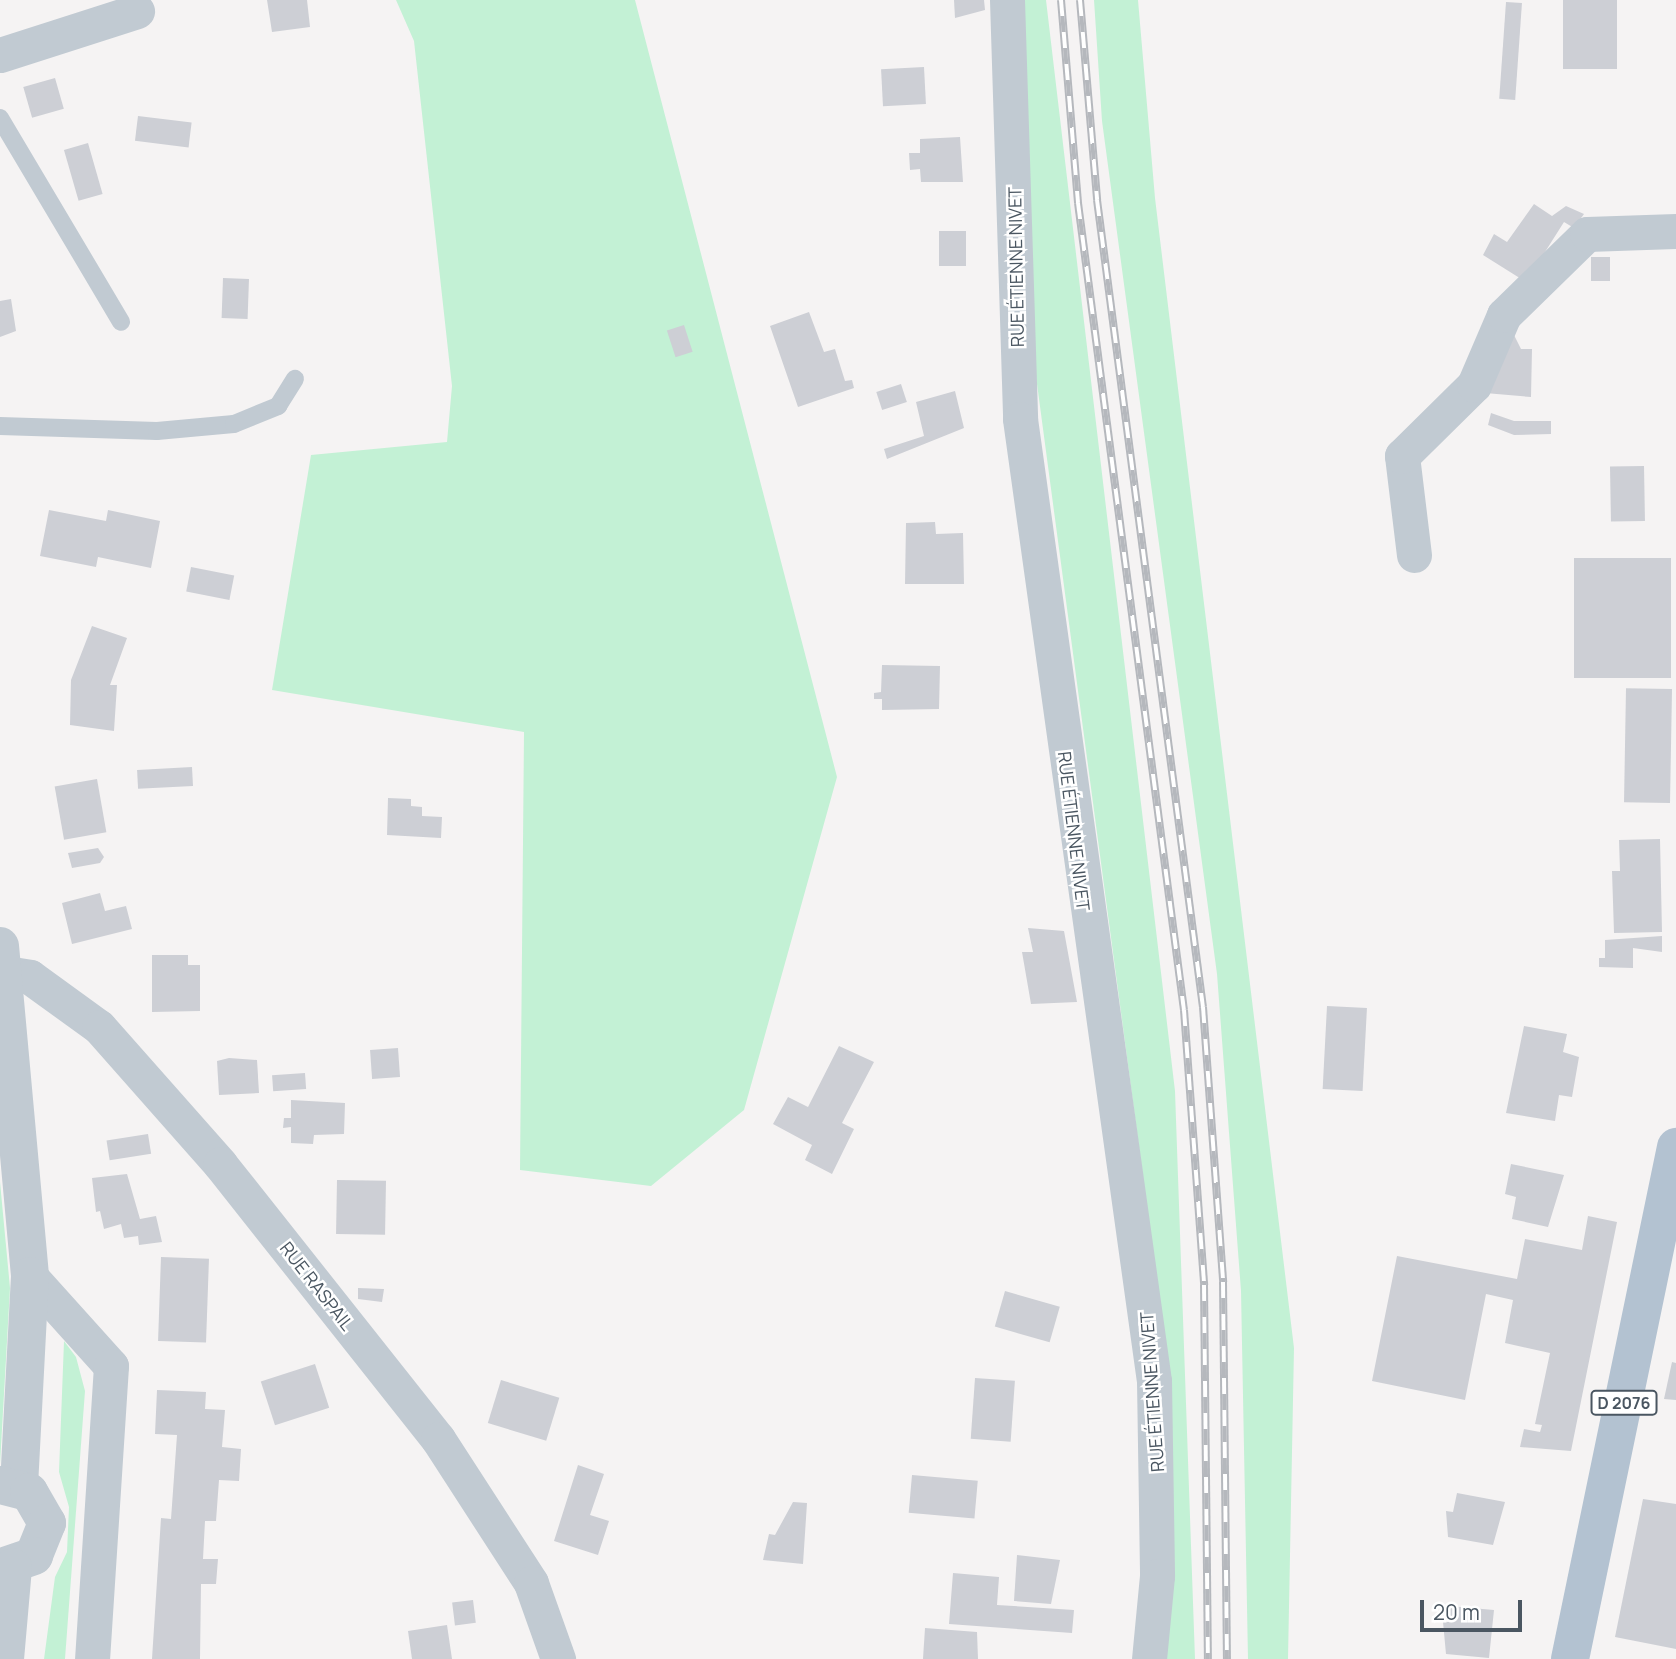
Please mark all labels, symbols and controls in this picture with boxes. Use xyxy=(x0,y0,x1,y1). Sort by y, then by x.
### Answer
street label: RUE ÉTIENNE NIVET xyxy=(1004,187,1028,347)
street label: RUE ÉTIENNE NIVET xyxy=(1054,750,1094,912)
street label: RUE RASPAIL xyxy=(276,1238,358,1334)
street label: RUE ÉTIENNE NIVET xyxy=(1136,1311,1168,1473)
road number: D 2076 xyxy=(1589,1390,1659,1415)
scale bar xyxy=(1424,1586,1526,1630)
text: 20 m xyxy=(1433,1598,1480,1626)

